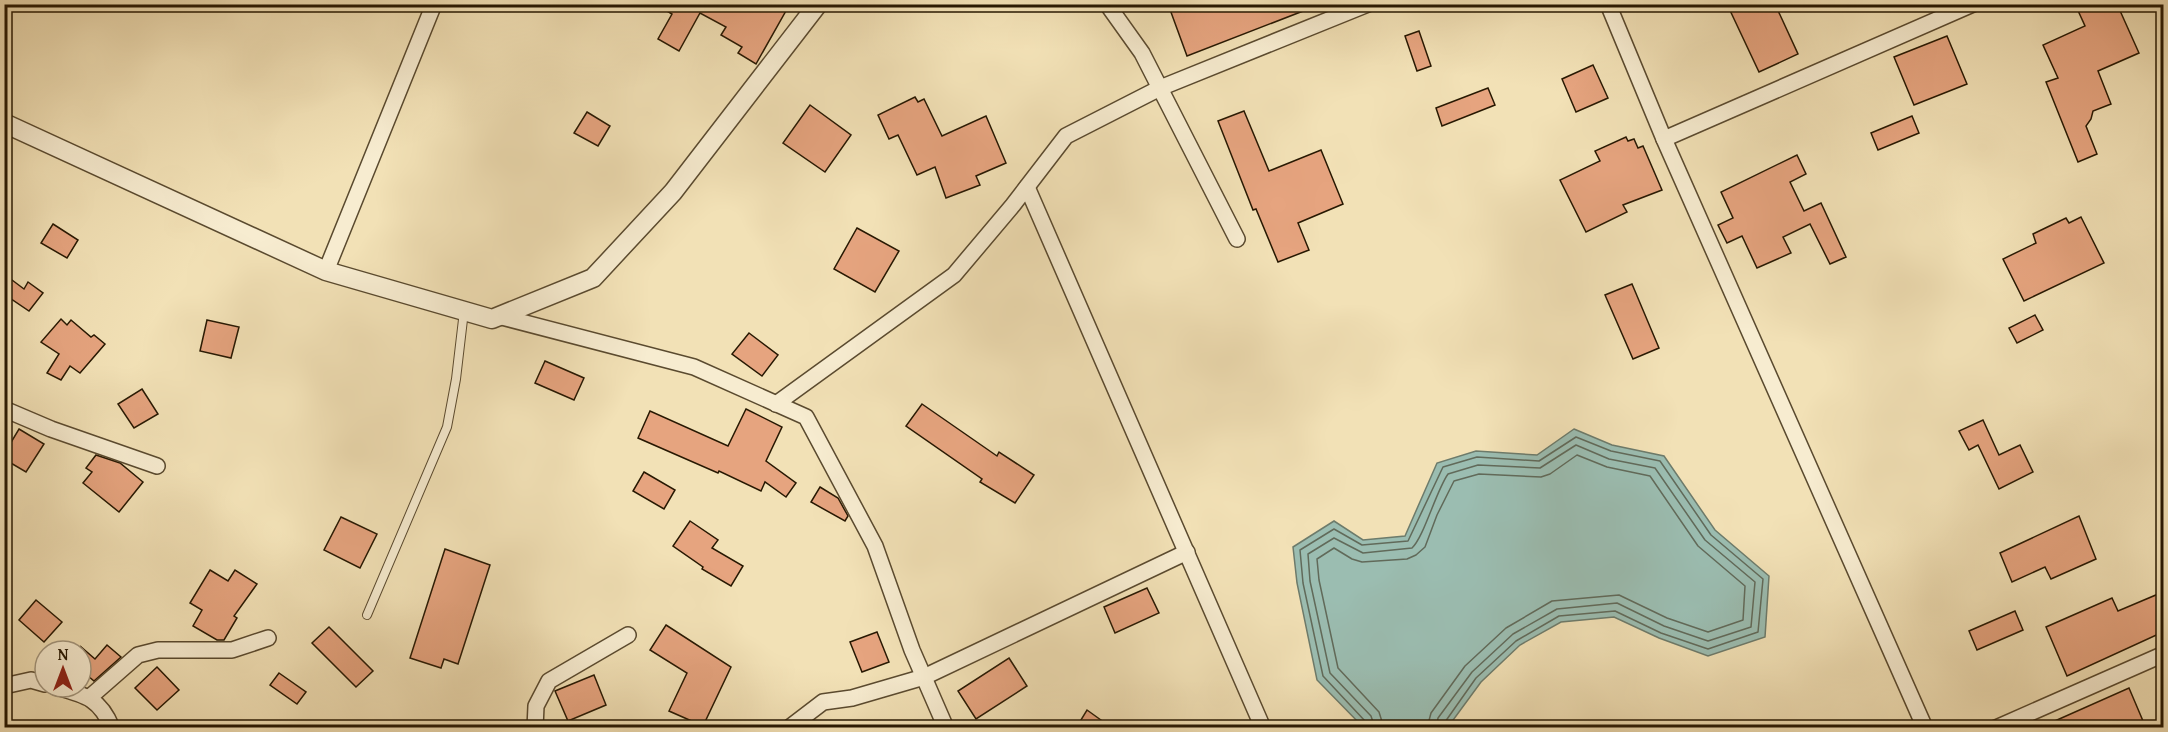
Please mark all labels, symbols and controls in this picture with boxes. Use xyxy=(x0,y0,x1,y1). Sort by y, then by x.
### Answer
north arrow xyxy=(33,639,93,699)
text: N xyxy=(58,642,69,666)

